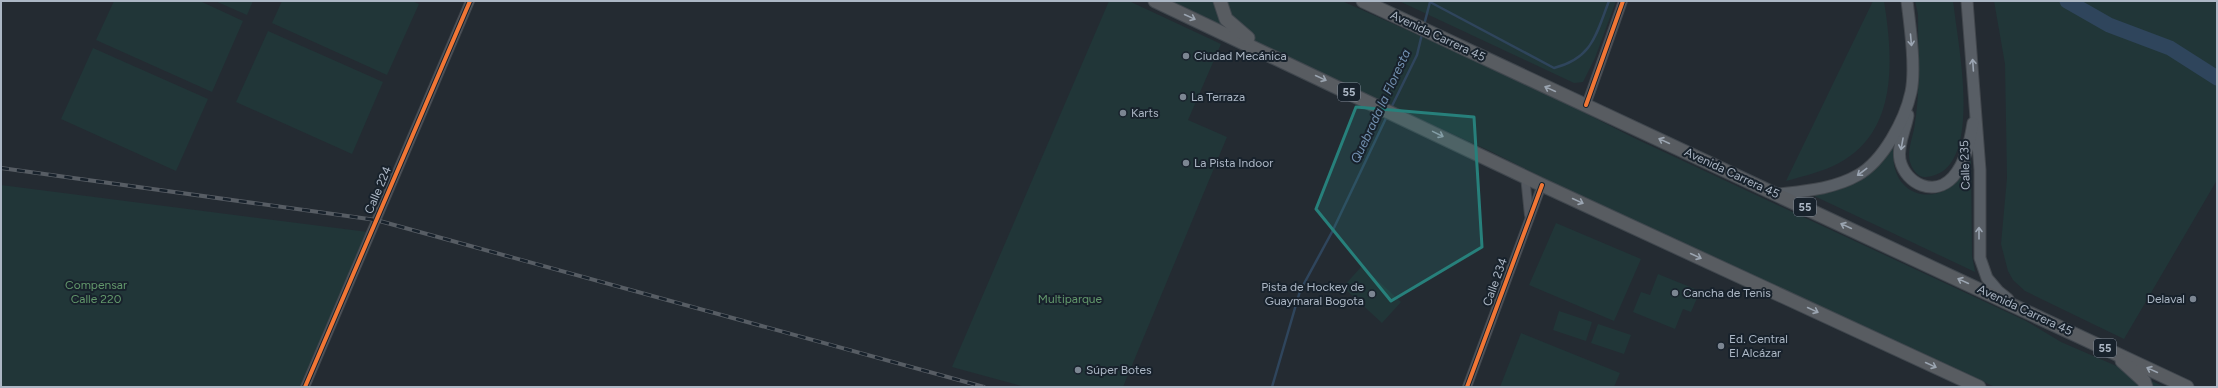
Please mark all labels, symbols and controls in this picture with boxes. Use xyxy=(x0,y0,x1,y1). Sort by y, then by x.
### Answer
street label: Avenida Carrera 45 xyxy=(1388,8,1488,64)
one-way arrow xyxy=(1184,14,1196,22)
one-way arrow xyxy=(1907,33,1915,46)
water label: Quebrada la Floresta xyxy=(1347,46,1414,166)
place label: Ciudad Mecánica xyxy=(1194,49,1287,63)
marker: Ciudad Mecánica xyxy=(1181,51,1191,61)
one-way arrow xyxy=(1969,59,1976,72)
one-way arrow xyxy=(1314,75,1326,82)
road number: 55 xyxy=(1338,83,1360,101)
one-way arrow xyxy=(1545,85,1557,92)
place label: La Terraza xyxy=(1191,90,1245,104)
marker: La Terraza xyxy=(1178,92,1188,102)
place label: Karts xyxy=(1131,106,1159,120)
marker: Karts xyxy=(1118,108,1128,118)
one-way arrow xyxy=(1432,131,1444,138)
one-way arrow xyxy=(1659,137,1671,145)
one-way arrow xyxy=(1897,137,1905,150)
street label: Calle 235 xyxy=(1957,140,1973,190)
street label: Avenida Carrera 45 xyxy=(1682,145,1782,201)
place label: La Pista Indoor xyxy=(1194,156,1273,170)
marker: La Pista Indoor xyxy=(1181,158,1191,168)
street label: Calle 224 xyxy=(362,164,395,216)
one-way arrow xyxy=(1857,167,1868,176)
one-way arrow xyxy=(1571,198,1583,205)
road number: 55 xyxy=(1794,198,1816,216)
one-way arrow xyxy=(1840,222,1852,229)
one-way arrow xyxy=(1975,227,1983,240)
one-way arrow xyxy=(1689,253,1701,260)
street label: Calle 234 xyxy=(1480,255,1510,308)
one-way arrow xyxy=(1958,277,1970,284)
park label: Compensar Calle 220 xyxy=(65,278,127,306)
place label: Pista de Hockey de Guaymaral Bogota xyxy=(1261,280,1364,308)
street label: Avenida Carrera 45 xyxy=(1975,282,2075,338)
place label: Cancha de Tenis xyxy=(1683,286,1771,300)
marker: Cancha de Tenis xyxy=(1670,288,1680,298)
marker: Pista de Hockey de Guaymaral Bogota xyxy=(1367,289,1377,299)
park label: Multiparque xyxy=(1038,292,1103,306)
place label: Delaval xyxy=(2147,292,2185,306)
marker: Delaval xyxy=(2188,294,2198,304)
one-way arrow xyxy=(1807,307,1819,314)
place label: Ed. Central El Alcázar xyxy=(1729,332,1788,360)
road number: 55 xyxy=(2094,339,2116,357)
marker: Ed. Central El Alcázar xyxy=(1716,341,1726,351)
one-way arrow xyxy=(1925,362,1937,369)
place label: Súper Botes xyxy=(1086,363,1152,377)
marker: Súper Botes xyxy=(1073,365,1083,375)
one-way arrow xyxy=(2146,366,2158,373)

